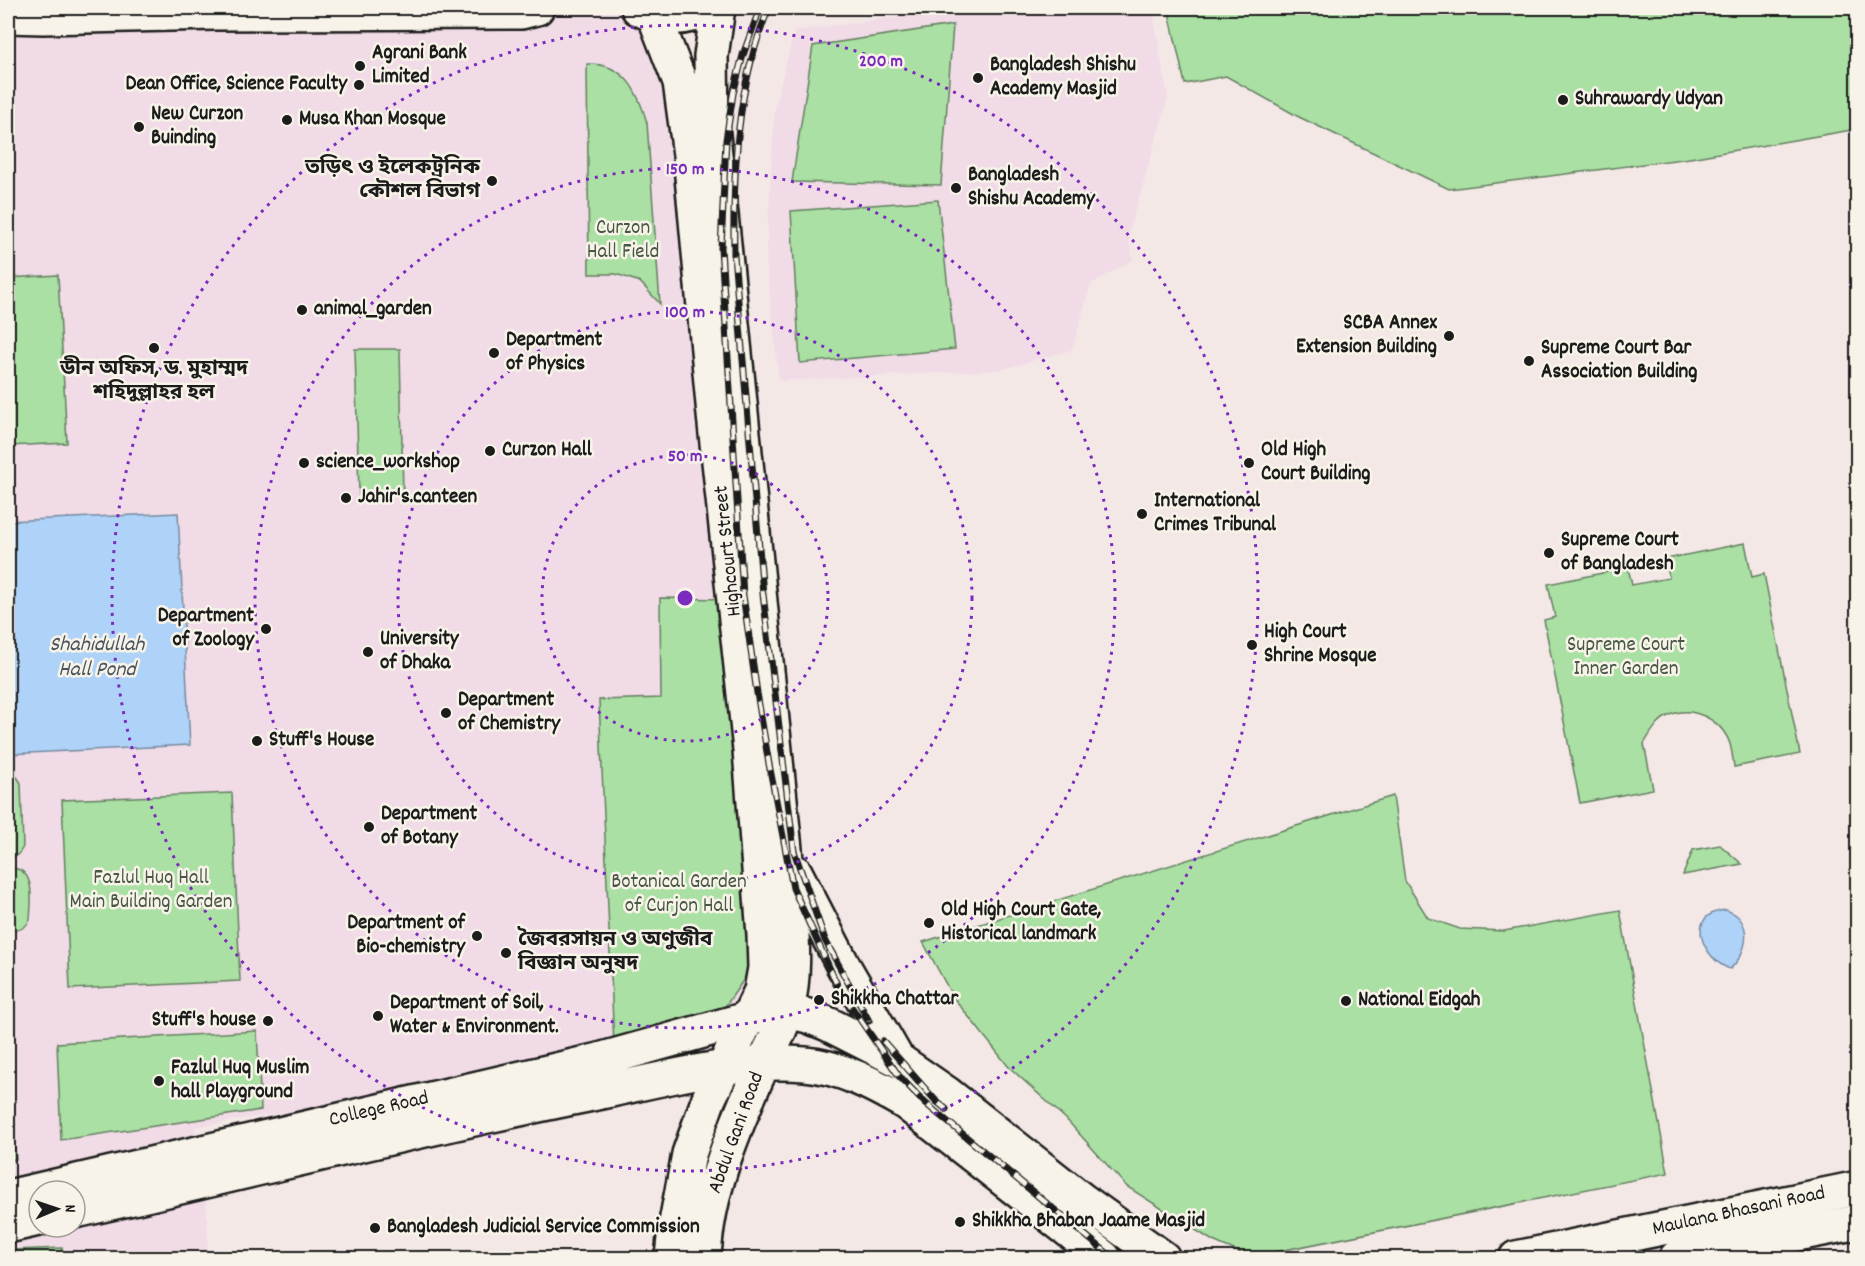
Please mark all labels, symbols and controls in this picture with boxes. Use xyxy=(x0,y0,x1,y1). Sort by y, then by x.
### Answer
place label: Agrani Bank Limited xyxy=(372,39,467,93)
text: 200 m xyxy=(859,50,903,75)
place label: Bangladesh Shishu Academy Masjid xyxy=(990,51,1136,105)
marker: Agrani Bank Limited xyxy=(353,59,367,73)
place label: Dean Office, Science Faculty xyxy=(126,70,348,100)
marker: Bangladesh Shishu Academy Masjid xyxy=(971,71,985,85)
marker: Dean Office, Science Faculty xyxy=(352,78,366,92)
place label: Suhrawardy Udyan xyxy=(1575,85,1723,115)
marker: Suhrawardy Udyan xyxy=(1556,93,1570,107)
place label: New Curzon Buinding xyxy=(151,100,243,154)
place label: Musa Khan Mosque xyxy=(299,105,446,135)
marker: Musa Khan Mosque xyxy=(280,113,294,127)
marker: New Curzon Buinding xyxy=(132,120,146,134)
place label: তড়িৎ ও ইলেকট্রনিক কৌশল বিভাগ xyxy=(304,154,481,208)
text: 150 m xyxy=(666,158,704,183)
place label: Bangladesh Shishu Academy xyxy=(968,161,1096,215)
marker: তড়িৎ ও ইলেকট্রনিক কৌশল বিভাগ xyxy=(485,174,499,188)
marker: Bangladesh Shishu Academy xyxy=(949,181,963,195)
park label: Curzon Hall Field xyxy=(587,214,659,268)
place label: animal_garden xyxy=(314,295,432,325)
text: 100 m xyxy=(665,301,705,326)
marker: animal_garden xyxy=(295,303,309,317)
place label: SCBA Annex Extension Building xyxy=(1296,309,1437,363)
place label: Department of Physics xyxy=(506,326,603,380)
marker: SCBA Annex Extension Building xyxy=(1442,329,1456,343)
place label: Supreme Court Bar Association Building xyxy=(1541,334,1698,388)
marker: ডীন অফিস, ড. মুহাম্মদ শহিদুল্লাহর হল xyxy=(147,341,161,355)
marker: Department of Physics xyxy=(487,346,501,360)
marker: Supreme Court Bar Association Building xyxy=(1522,354,1536,368)
place label: ডীন অফিস, ড. মুহাম্মদ শহিদুল্লাহর হল xyxy=(59,355,249,409)
place label: Curzon Hall xyxy=(502,436,593,466)
place label: Old High Court Building xyxy=(1261,436,1371,490)
marker: Curzon Hall xyxy=(483,444,497,458)
text: 50 m xyxy=(668,445,702,470)
place label: science_workshop xyxy=(316,448,460,478)
marker: science_workshop xyxy=(297,456,311,470)
marker: Old High Court Building xyxy=(1242,456,1256,470)
place label: Jahir's.canteen xyxy=(358,483,477,513)
street label: Highcourt Street xyxy=(707,484,751,618)
place label: International Crimes Tribunal xyxy=(1154,487,1277,541)
marker: Jahir's.canteen xyxy=(339,491,353,505)
marker: International Crimes Tribunal xyxy=(1135,507,1149,521)
place label: Supreme Court of Bangladesh xyxy=(1561,526,1679,580)
marker: Supreme Court of Bangladesh xyxy=(1542,546,1556,560)
centre of rings xyxy=(675,588,695,608)
place label: Department of Zoology xyxy=(158,602,255,656)
place label: High Court Shrine Mosque xyxy=(1264,618,1376,672)
marker: Department of Zoology xyxy=(259,622,273,636)
place label: University of Dhaka xyxy=(380,625,460,679)
water label: Shahidullah Hall Pond xyxy=(50,630,145,686)
park label: Supreme Court Inner Garden xyxy=(1567,631,1685,685)
marker: High Court Shrine Mosque xyxy=(1245,638,1259,652)
marker: University of Dhaka xyxy=(361,645,375,659)
place label: Department of Chemistry xyxy=(458,686,561,740)
marker: Department of Chemistry xyxy=(439,706,453,720)
place label: Stuff's House xyxy=(269,726,374,756)
marker: Stuff's House xyxy=(250,734,264,748)
place label: Department of Botany xyxy=(381,800,478,854)
marker: Department of Botany xyxy=(362,820,376,834)
park label: Fazlul Huq Hall Main Building Garden xyxy=(70,864,232,918)
park label: Botanical Garden of Curjon Hall xyxy=(611,868,747,922)
place label: Old High Court Gate, Historical landmark xyxy=(941,896,1101,950)
place label: Department of Bio-chemistry xyxy=(347,909,467,963)
marker: Old High Court Gate, Historical landmark xyxy=(922,916,936,930)
place label: জৈবরসায়ন ও অণুজীব বিজ্ঞান অনুষদ xyxy=(517,926,713,980)
marker: Department of Bio-chemistry xyxy=(470,929,484,943)
marker: জৈবরসায়ন ও অণুজীব বিজ্ঞান অনুষদ xyxy=(499,946,513,960)
place label: Shikkha Chattar xyxy=(831,985,959,1015)
place label: National Eidgah xyxy=(1358,986,1481,1016)
place label: Department of Soil, Water & Environment. xyxy=(390,989,559,1043)
marker: Shikkha Chattar xyxy=(812,993,826,1007)
marker: National Eidgah xyxy=(1339,994,1353,1008)
place label: Stuff's house xyxy=(152,1006,256,1036)
marker: Department of Soil, Water & Environment. xyxy=(371,1009,385,1023)
marker: Stuff's house xyxy=(261,1014,275,1028)
place label: Fazlul Huq Muslim hall Playground xyxy=(171,1054,309,1108)
street label: Abdul Gani Road xyxy=(701,1068,773,1198)
marker: Fazlul Huq Muslim hall Playground xyxy=(152,1074,166,1088)
street label: College Road xyxy=(326,1084,432,1136)
north arrow xyxy=(27,1179,87,1239)
street label: Maulana Bhasani Road xyxy=(1650,1179,1828,1245)
text: N xyxy=(58,1204,81,1213)
place label: Shikkha Bhaban Jaame Masjid xyxy=(972,1207,1205,1237)
place label: Bangladesh Judicial Service Commission xyxy=(387,1213,700,1243)
marker: Shikkha Bhaban Jaame Masjid xyxy=(953,1215,967,1229)
marker: Bangladesh Judicial Service Commission xyxy=(368,1221,382,1235)

